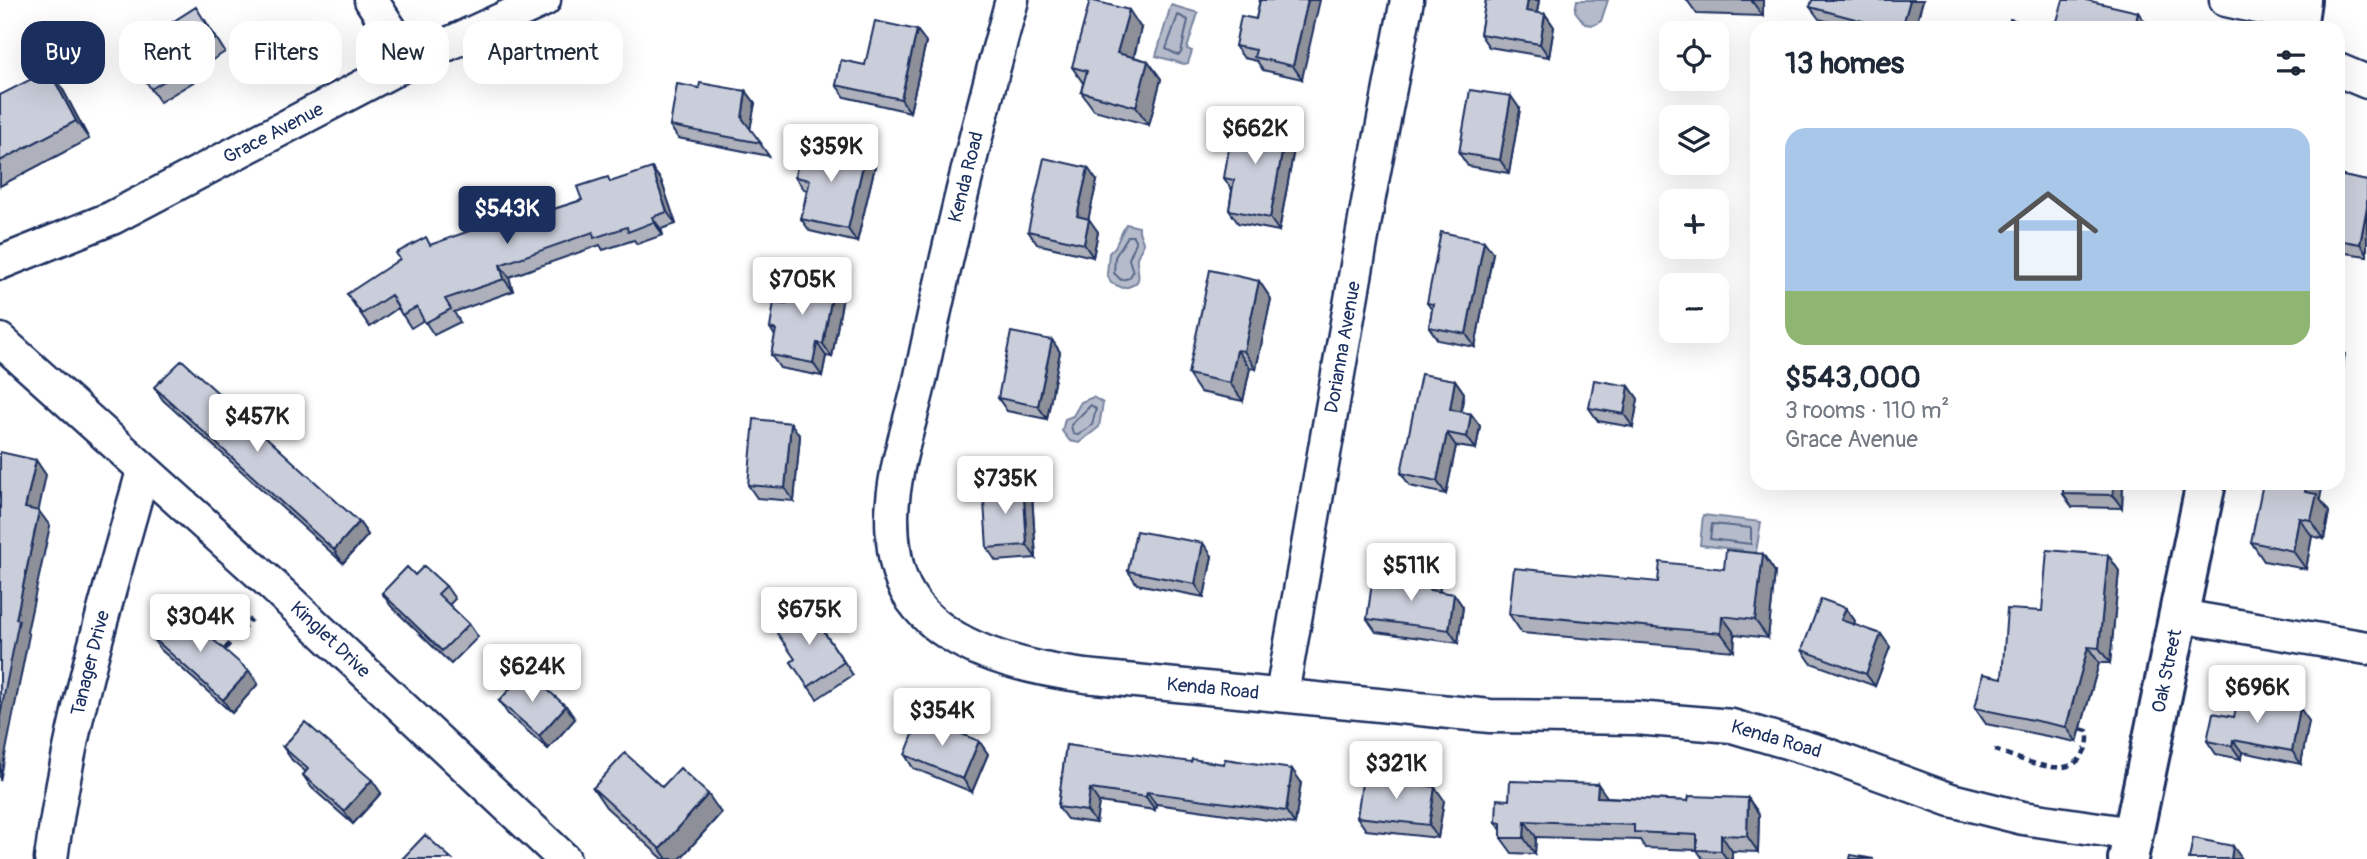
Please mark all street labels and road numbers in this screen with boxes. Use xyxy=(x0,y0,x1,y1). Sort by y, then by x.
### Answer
street label: Grace Avenue xyxy=(219,97,328,169)
street label: Kenda Road xyxy=(943,129,989,225)
street label: Dorianna Avenue xyxy=(1319,279,1366,415)
street label: Kinglet Drive xyxy=(285,596,376,683)
street label: Tanager Drive xyxy=(66,607,115,718)
street label: Oak Street xyxy=(2147,627,2187,715)
street label: Kenda Road xyxy=(1165,672,1260,705)
street label: Kenda Road xyxy=(1728,714,1824,764)

